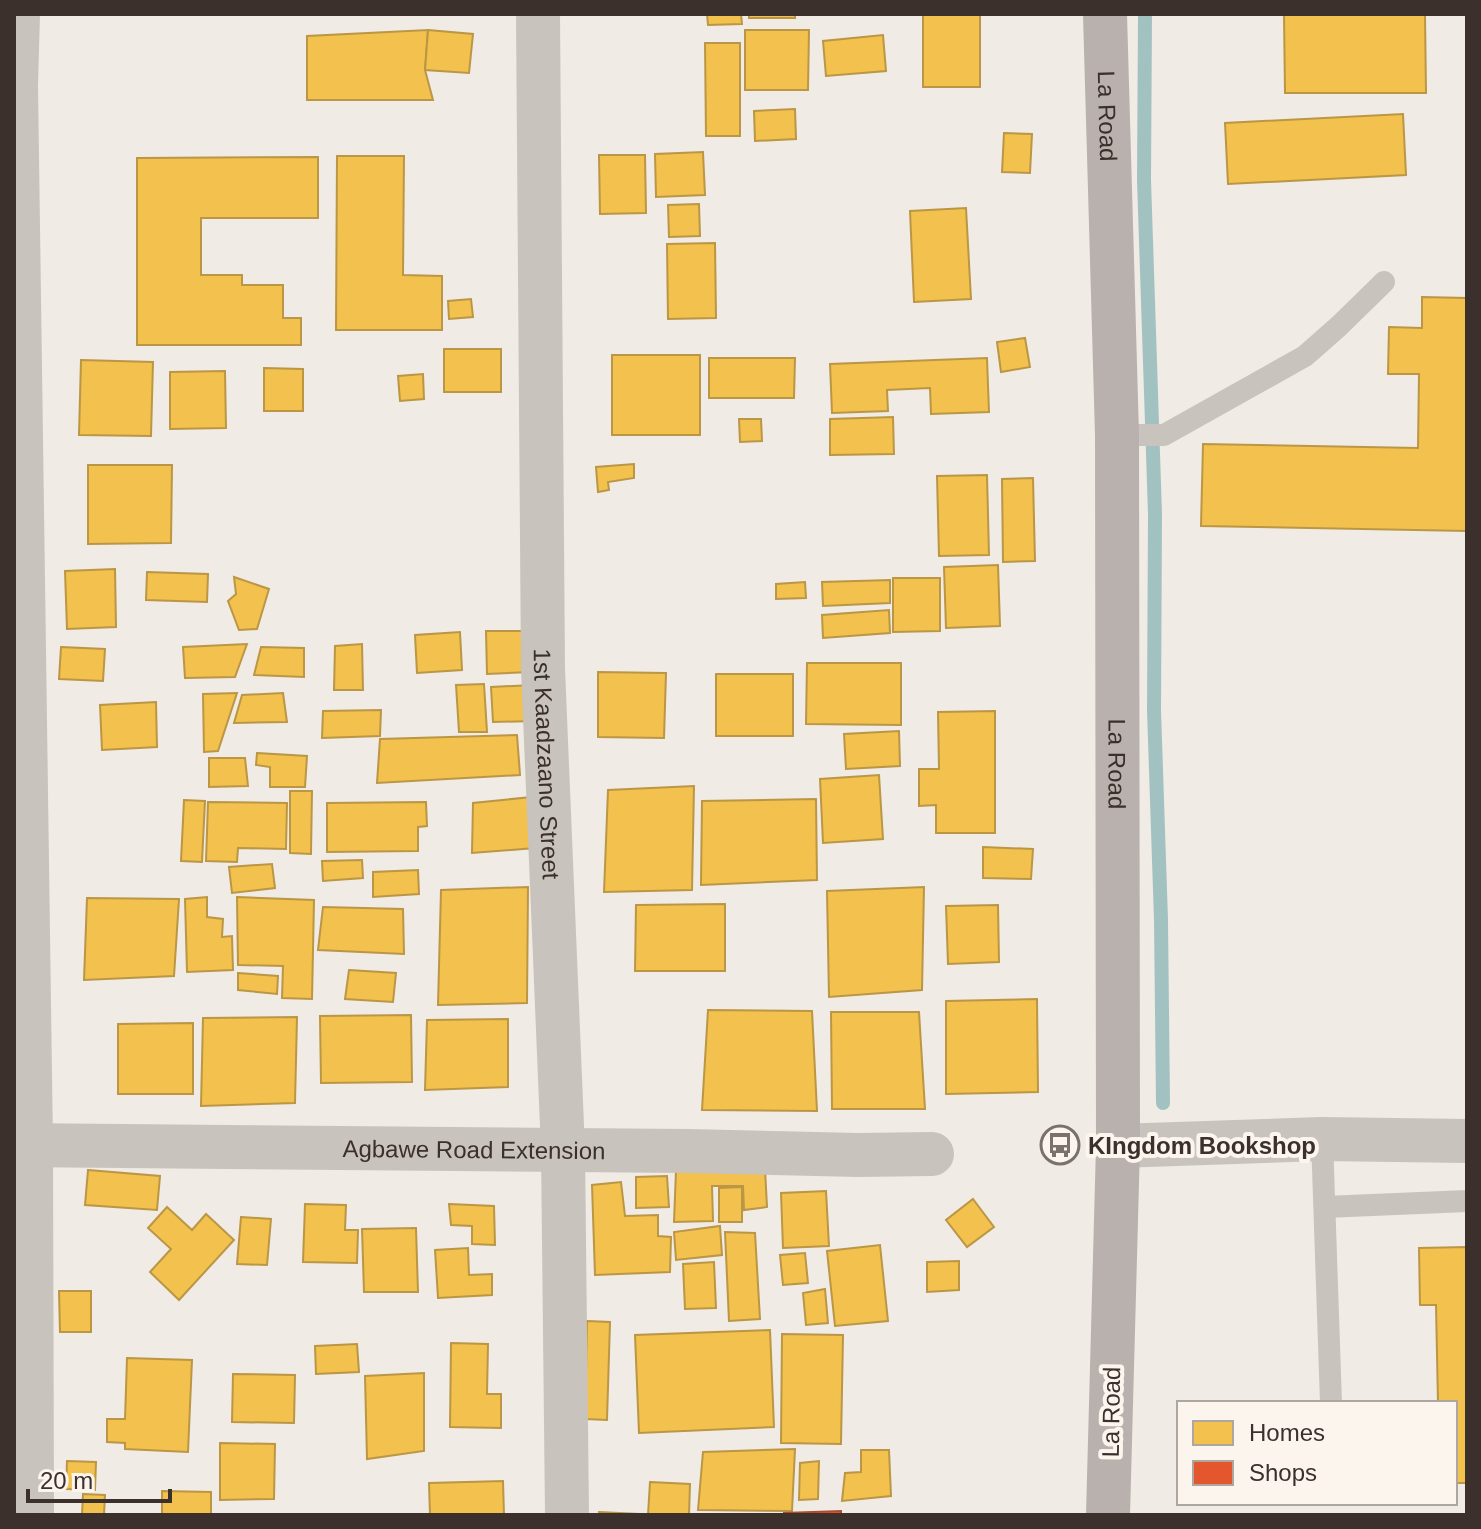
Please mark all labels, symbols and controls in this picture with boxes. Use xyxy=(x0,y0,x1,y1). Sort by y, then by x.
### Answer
street label: La Road xyxy=(1093,70,1123,162)
street label: 1st Kaadzaano Street xyxy=(529,648,565,880)
street label: La Road xyxy=(1104,718,1131,809)
bus stop icon: KIngdom Bookshop xyxy=(1039,1124,1081,1166)
place label: KIngdom Bookshop xyxy=(1088,1132,1316,1159)
street label: Agbawe Road Extension xyxy=(342,1134,606,1164)
street label: La Road xyxy=(1097,1366,1125,1458)
legend xyxy=(1177,1401,1457,1505)
text: Homes xyxy=(1249,1419,1325,1446)
scale bar xyxy=(28,1453,170,1503)
text: Shops xyxy=(1249,1459,1317,1486)
text: 20 m xyxy=(40,1467,93,1494)

